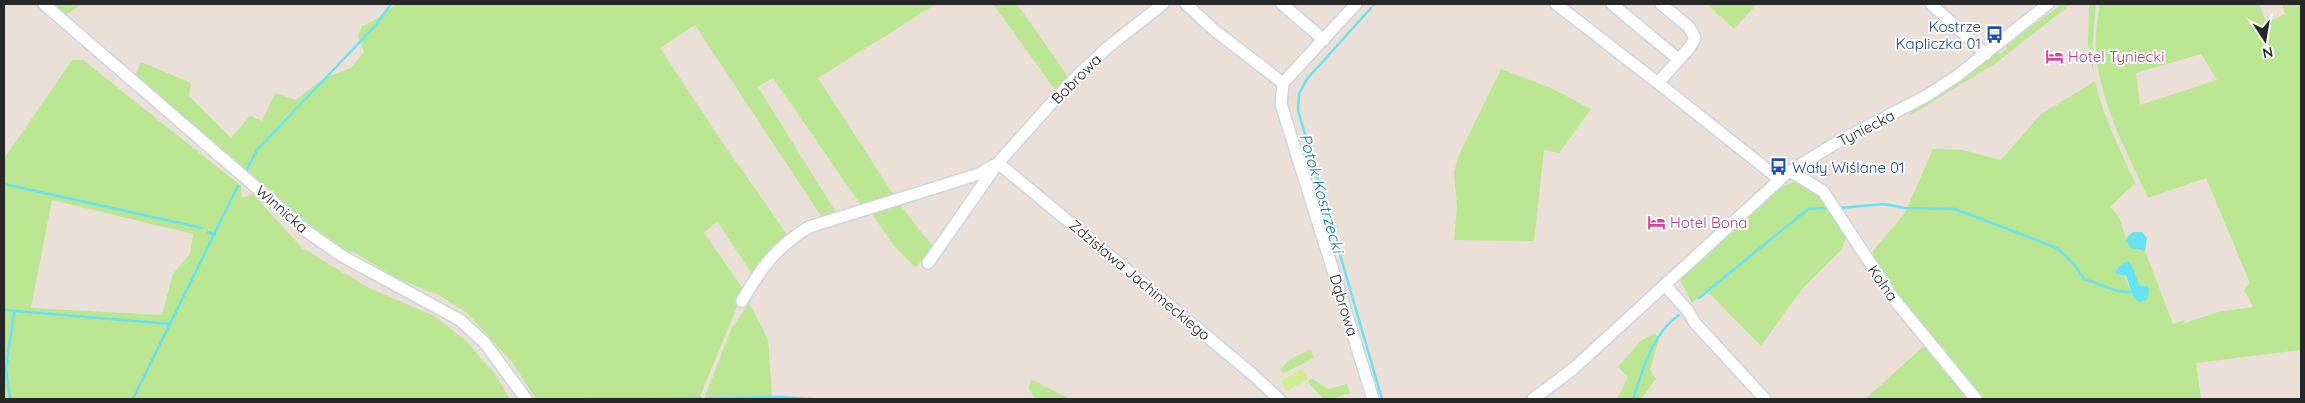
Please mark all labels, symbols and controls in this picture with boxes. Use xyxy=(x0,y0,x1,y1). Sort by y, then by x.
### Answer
north arrow xyxy=(2240,15,2290,65)
place label: Kostrze Kapliczka 01 xyxy=(1895,17,1981,53)
bus stop icon: Kostrze Kapliczka 01 xyxy=(1985,25,2005,45)
text: N xyxy=(2261,43,2275,63)
hotel icon: Hotel Tyniecki xyxy=(2044,46,2064,66)
place label: Hotel Tyniecki xyxy=(2068,47,2164,66)
street label: Bobrowa xyxy=(1047,50,1105,108)
street label: Tyniecka xyxy=(1834,106,1898,150)
water label: Potok Kostrzecki xyxy=(1295,131,1349,256)
bus stop icon: Wały Wiślane 01 xyxy=(1768,157,1788,177)
place label: Wały Wiślane 01 xyxy=(1792,158,1905,177)
street label: Winnicka xyxy=(252,181,312,237)
hotel icon: Hotel Bona xyxy=(1646,212,1666,232)
place label: Hotel Bona xyxy=(1670,213,1747,232)
street label: Zdzisława Jachimeckiego xyxy=(1066,216,1214,344)
street label: Kolna xyxy=(1864,261,1902,305)
street label: Dąbrowa xyxy=(1326,272,1362,338)

